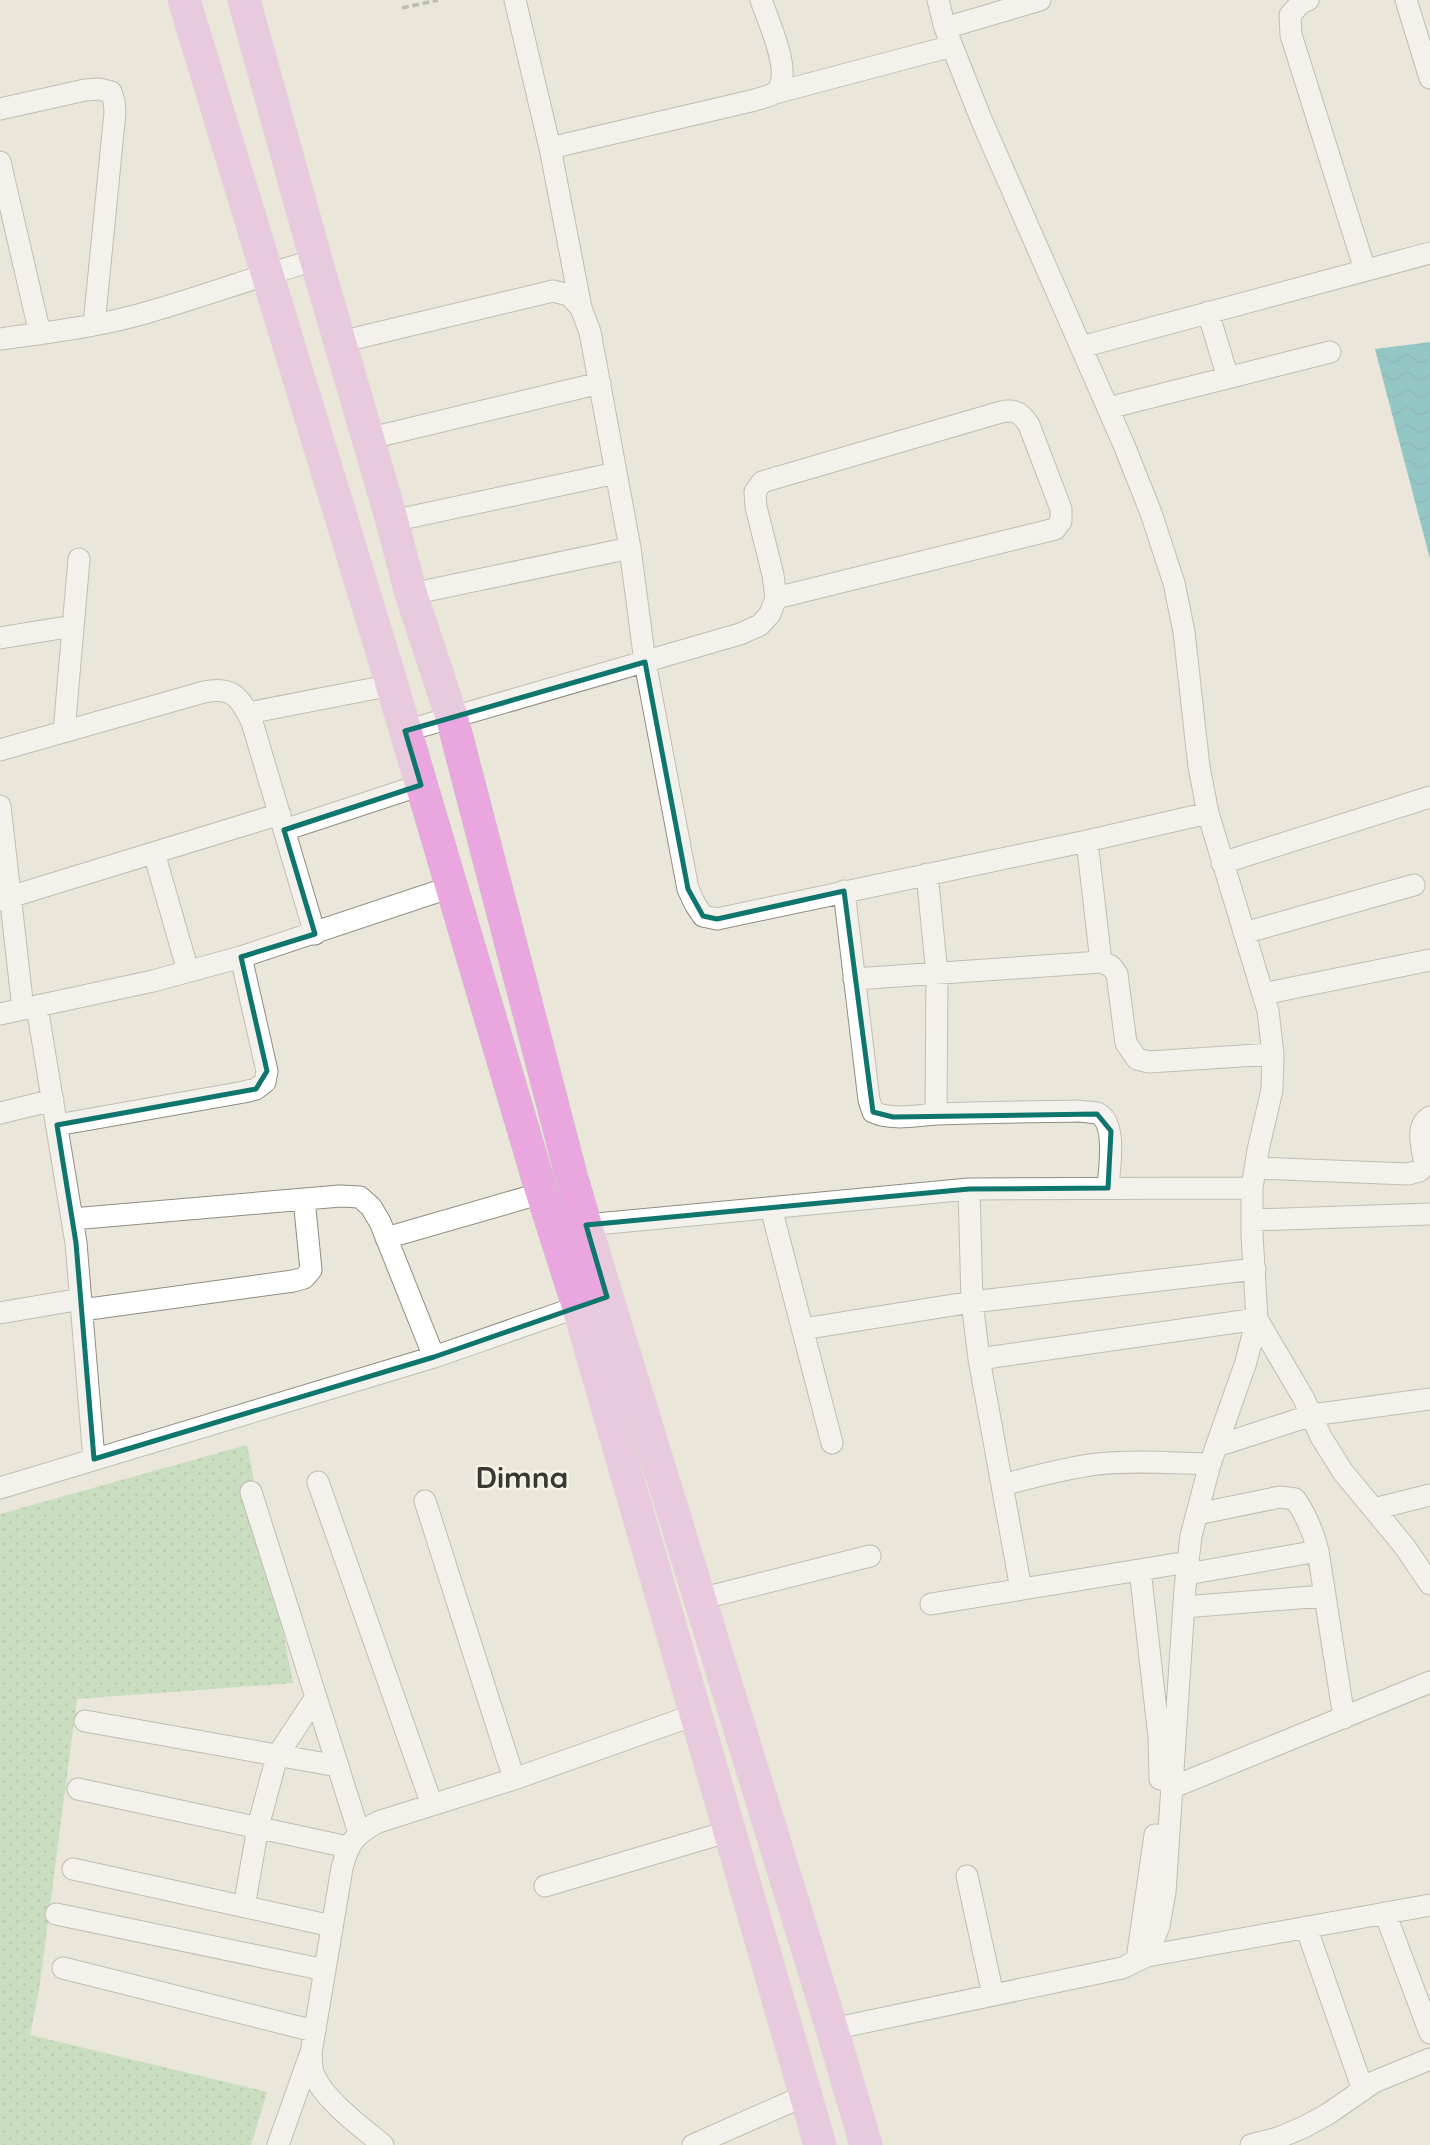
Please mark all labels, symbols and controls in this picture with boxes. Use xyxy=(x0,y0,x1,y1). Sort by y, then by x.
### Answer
district label: Dimna xyxy=(476,1458,568,1496)

